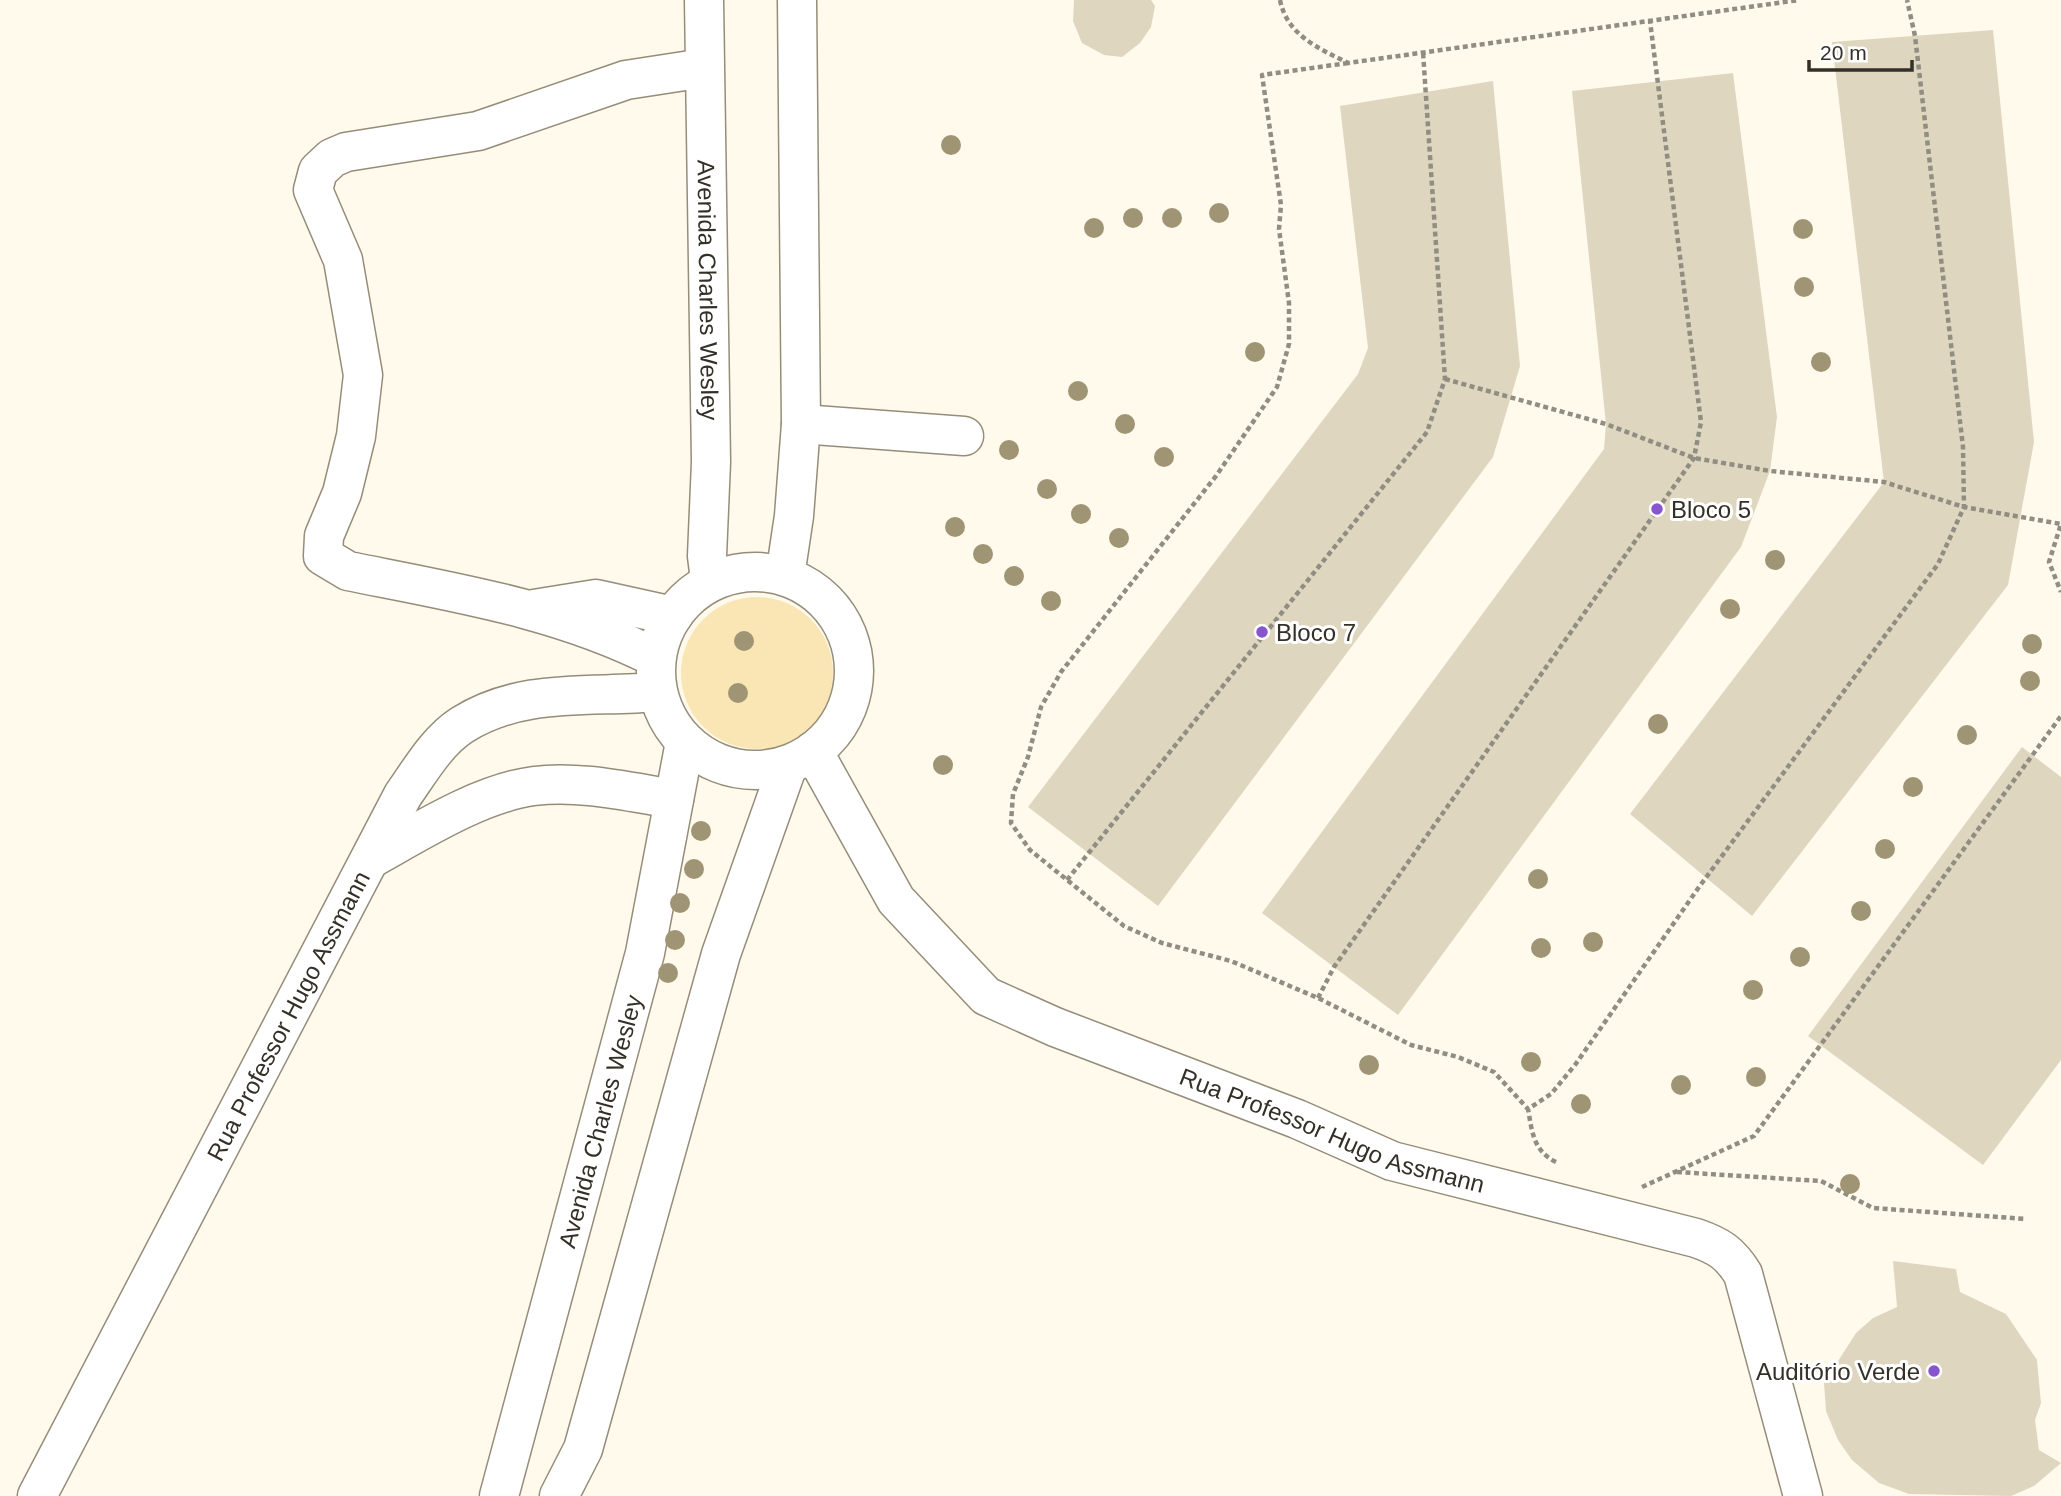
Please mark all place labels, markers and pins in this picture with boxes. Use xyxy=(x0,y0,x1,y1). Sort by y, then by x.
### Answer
place label: Bloco 5 xyxy=(1671,496,1751,523)
marker: Bloco 5 xyxy=(1649,501,1665,517)
place label: Bloco 7 xyxy=(1276,619,1356,646)
marker: Bloco 7 xyxy=(1254,624,1270,640)
place label: Auditório Verde xyxy=(1756,1358,1920,1385)
marker: Auditório Verde xyxy=(1926,1363,1942,1379)

